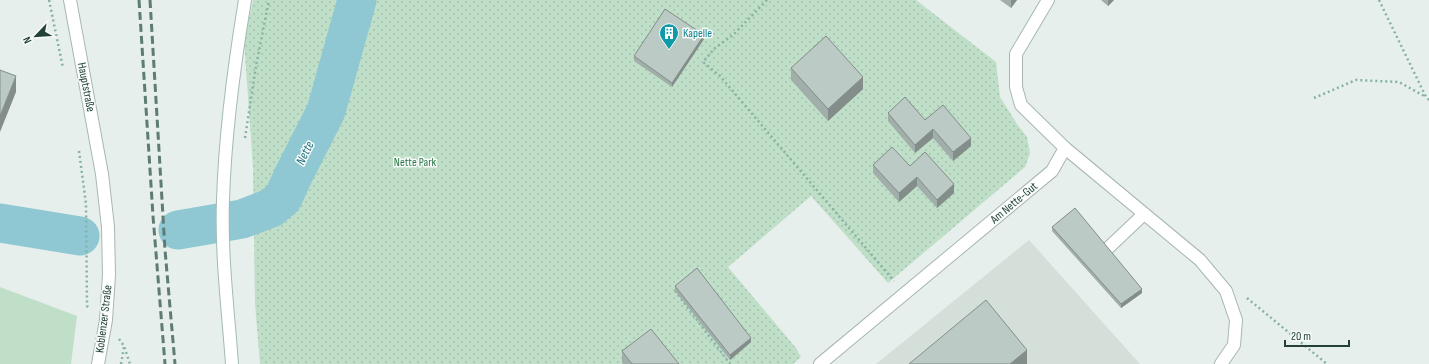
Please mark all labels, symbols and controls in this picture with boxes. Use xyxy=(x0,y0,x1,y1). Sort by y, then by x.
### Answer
north arrow xyxy=(16,16,56,56)
building icon: Kapelle xyxy=(658,22,680,50)
place label: Kapelle xyxy=(683,26,712,41)
text: N xyxy=(20,34,35,45)
street label: Hauptstraße xyxy=(74,61,98,113)
water label: Nette xyxy=(292,139,318,167)
park label: Nette Park xyxy=(394,155,437,170)
street label: Am Nette-Gut xyxy=(987,179,1041,228)
street label: Koblenzer Straße xyxy=(92,284,116,354)
scale bar xyxy=(1285,322,1349,348)
text: 20 m xyxy=(1291,329,1311,344)

